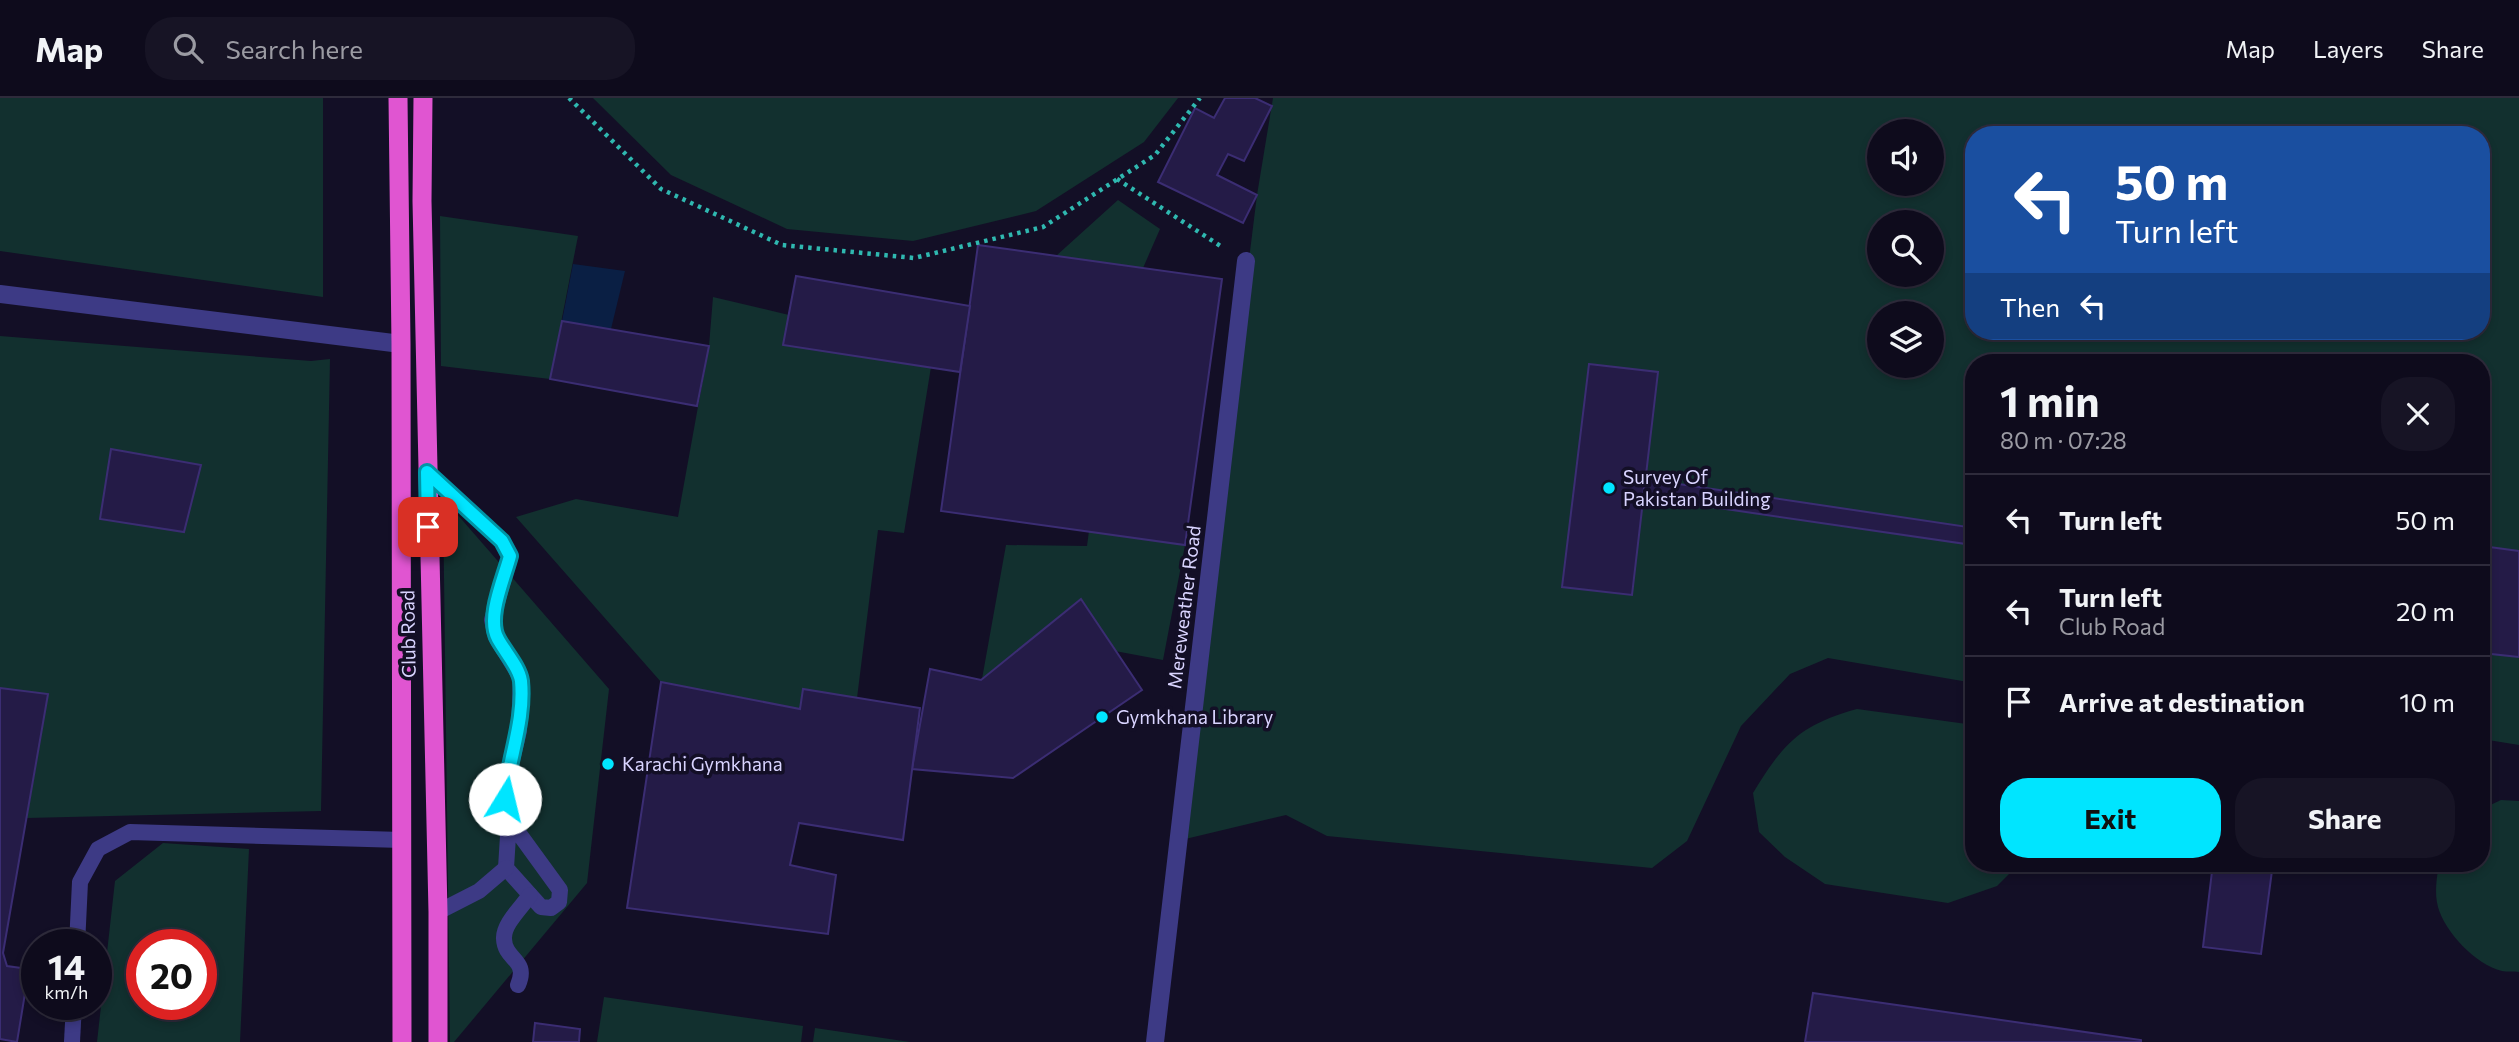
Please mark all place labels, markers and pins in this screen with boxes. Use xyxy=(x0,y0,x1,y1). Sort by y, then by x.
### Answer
place label: Survey Of Pakistan Building xyxy=(1623,465,1771,510)
marker: Survey Of Pakistan Building xyxy=(1601,480,1617,496)
pin xyxy=(398,497,458,557)
place label: Gymkhana Library xyxy=(1116,705,1273,728)
marker: Gymkhana Library xyxy=(1094,709,1110,725)
place label: Karachi Gymkhana xyxy=(622,752,783,775)
marker: Karachi Gymkhana xyxy=(600,756,616,772)

